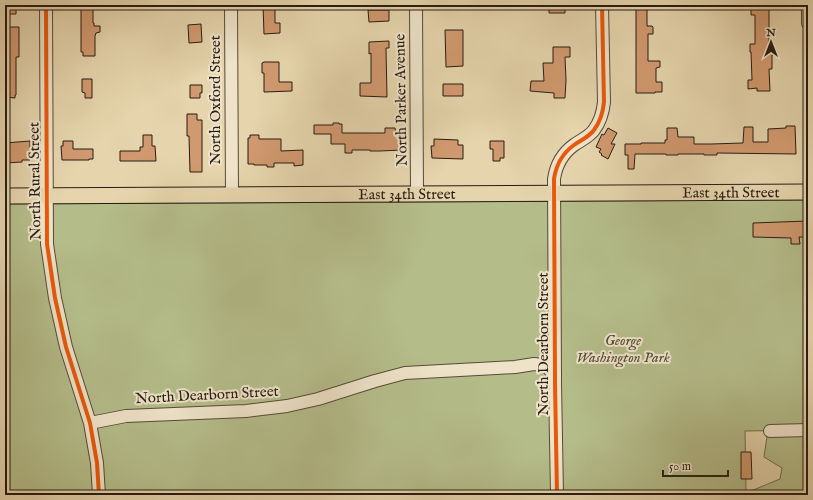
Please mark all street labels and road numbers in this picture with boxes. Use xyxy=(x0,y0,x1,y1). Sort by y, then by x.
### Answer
street label: North Parker Avenue xyxy=(390,34,412,166)
street label: North Oxford Street xyxy=(206,35,225,165)
street label: North Rural Street xyxy=(24,122,46,240)
street label: East 34th Street xyxy=(682,183,780,202)
street label: East 34th Street xyxy=(358,184,456,204)
street label: North Dearborn Street xyxy=(534,272,553,416)
street label: North Dearborn Street xyxy=(135,382,279,408)

